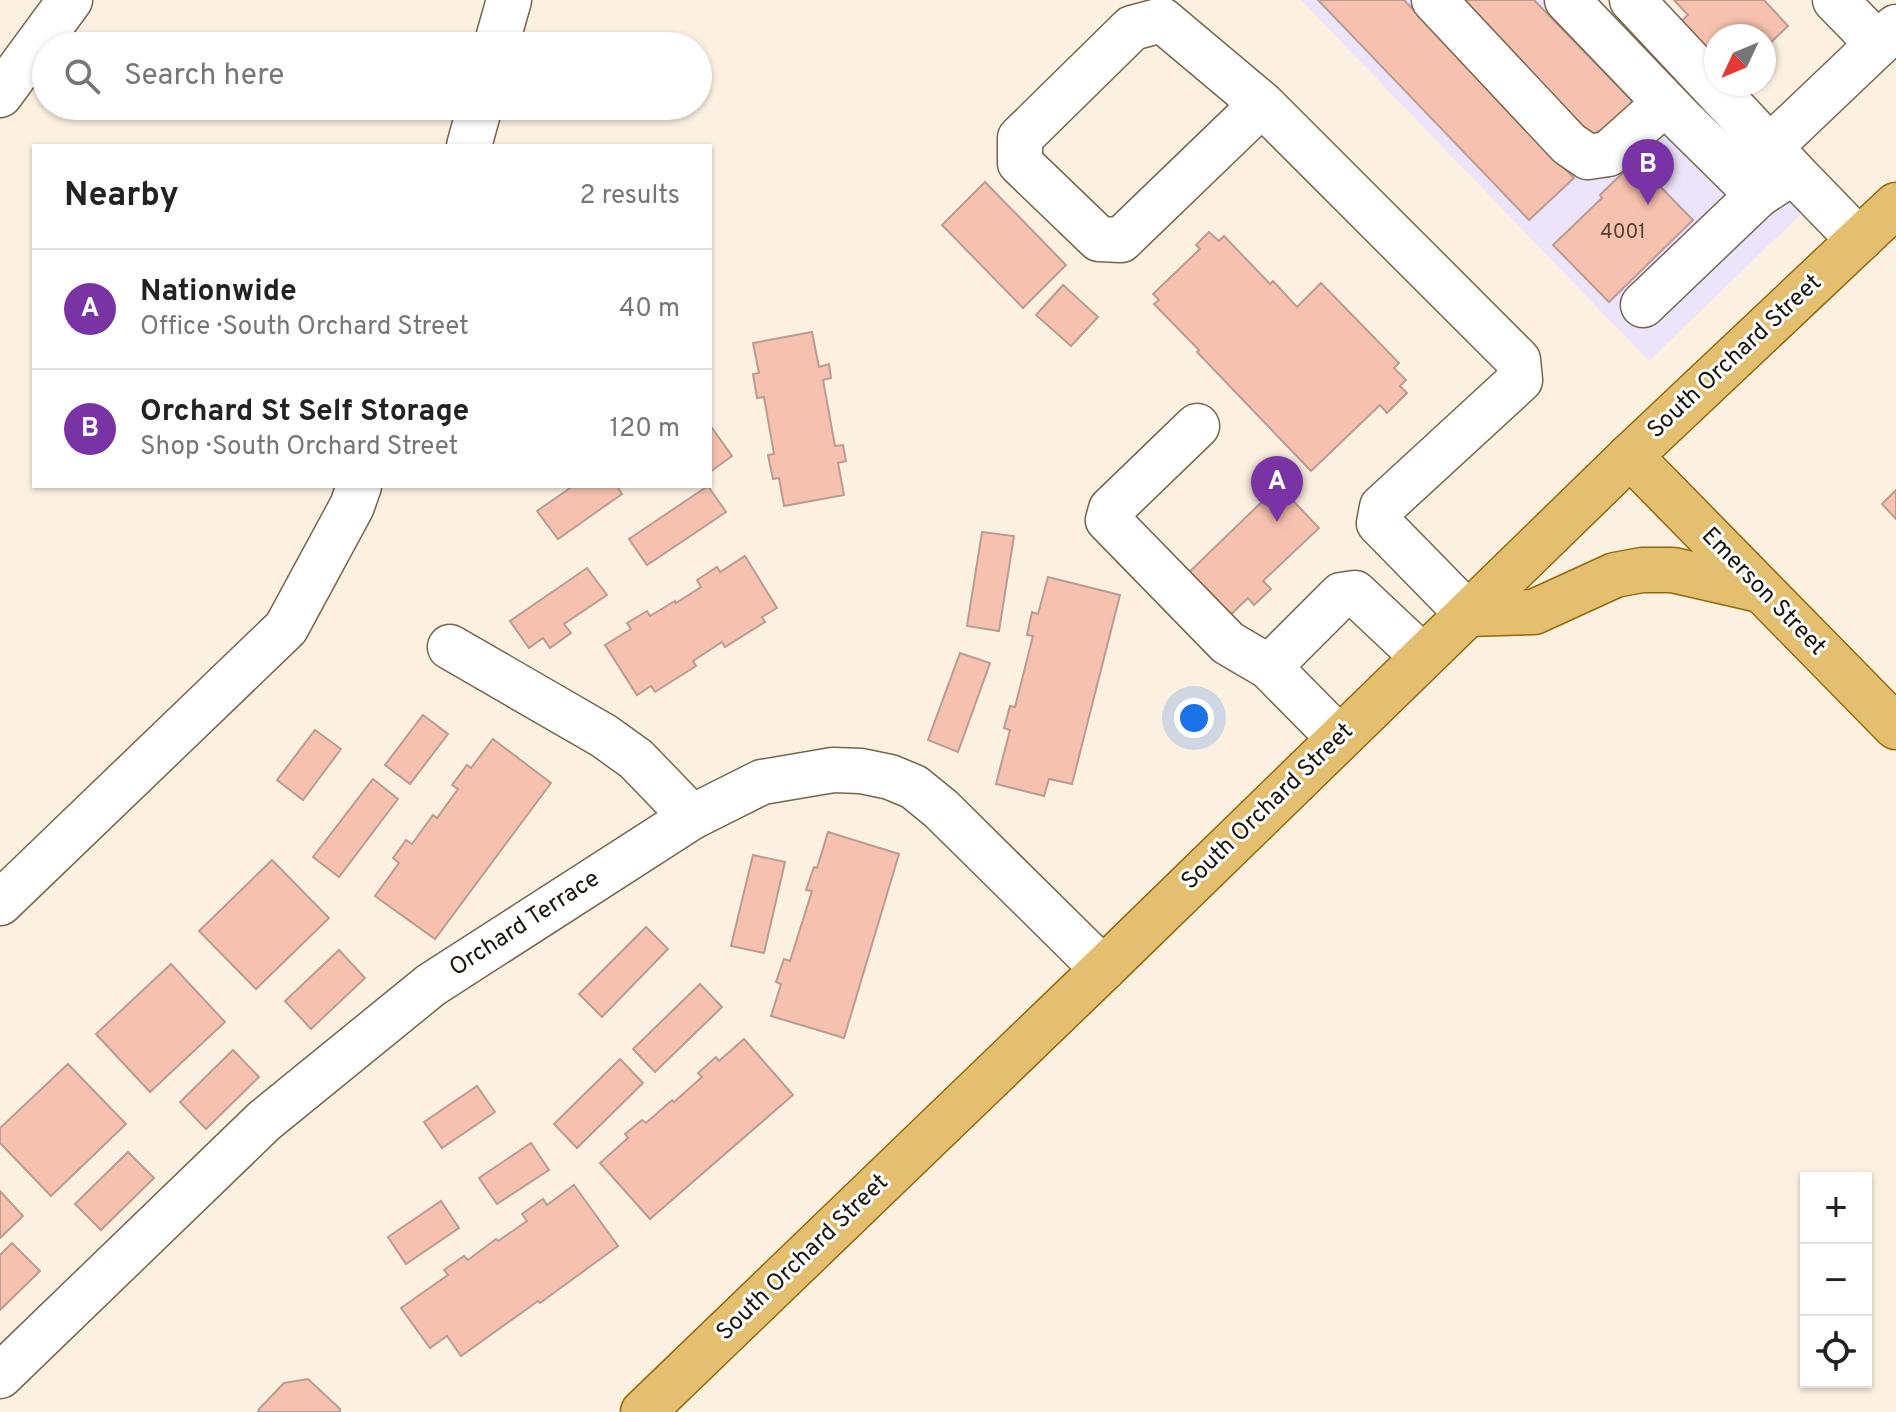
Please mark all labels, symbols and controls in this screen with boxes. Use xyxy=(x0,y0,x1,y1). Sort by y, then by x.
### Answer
north arrow xyxy=(1704,24,1776,96)
search box xyxy=(32,32,712,120)
icon: search xyxy=(60,54,104,98)
text: Search here xyxy=(124,58,284,95)
pin: B xyxy=(1622,139,1674,205)
text: Nearby xyxy=(64,175,179,218)
text: 2 results xyxy=(580,180,680,213)
house number: 4001 xyxy=(1600,220,1646,246)
street label: South Orchard Street xyxy=(1642,268,1828,446)
text: Nationwide xyxy=(140,274,297,311)
text: A xyxy=(81,293,99,326)
text: 40 m xyxy=(619,293,680,326)
text: Office · South Orchard Street xyxy=(140,311,469,344)
text: Orchard St Self Storage xyxy=(140,394,469,431)
text: B xyxy=(81,413,99,446)
text: 120 m xyxy=(610,413,680,446)
text: Shop · South Orchard Street xyxy=(140,431,458,464)
pin: A xyxy=(1251,456,1303,522)
street label: Emerson Street xyxy=(1694,522,1832,662)
your location xyxy=(1174,698,1214,738)
street label: South Orchard Street xyxy=(1176,717,1360,897)
street label: Orchard Terrace xyxy=(444,864,606,984)
street label: South Orchard Street xyxy=(711,1168,895,1348)
map controls xyxy=(1800,1172,1872,1388)
button: + xyxy=(1800,1172,1872,1244)
button: − xyxy=(1800,1244,1872,1316)
button: locate xyxy=(1800,1316,1872,1388)

